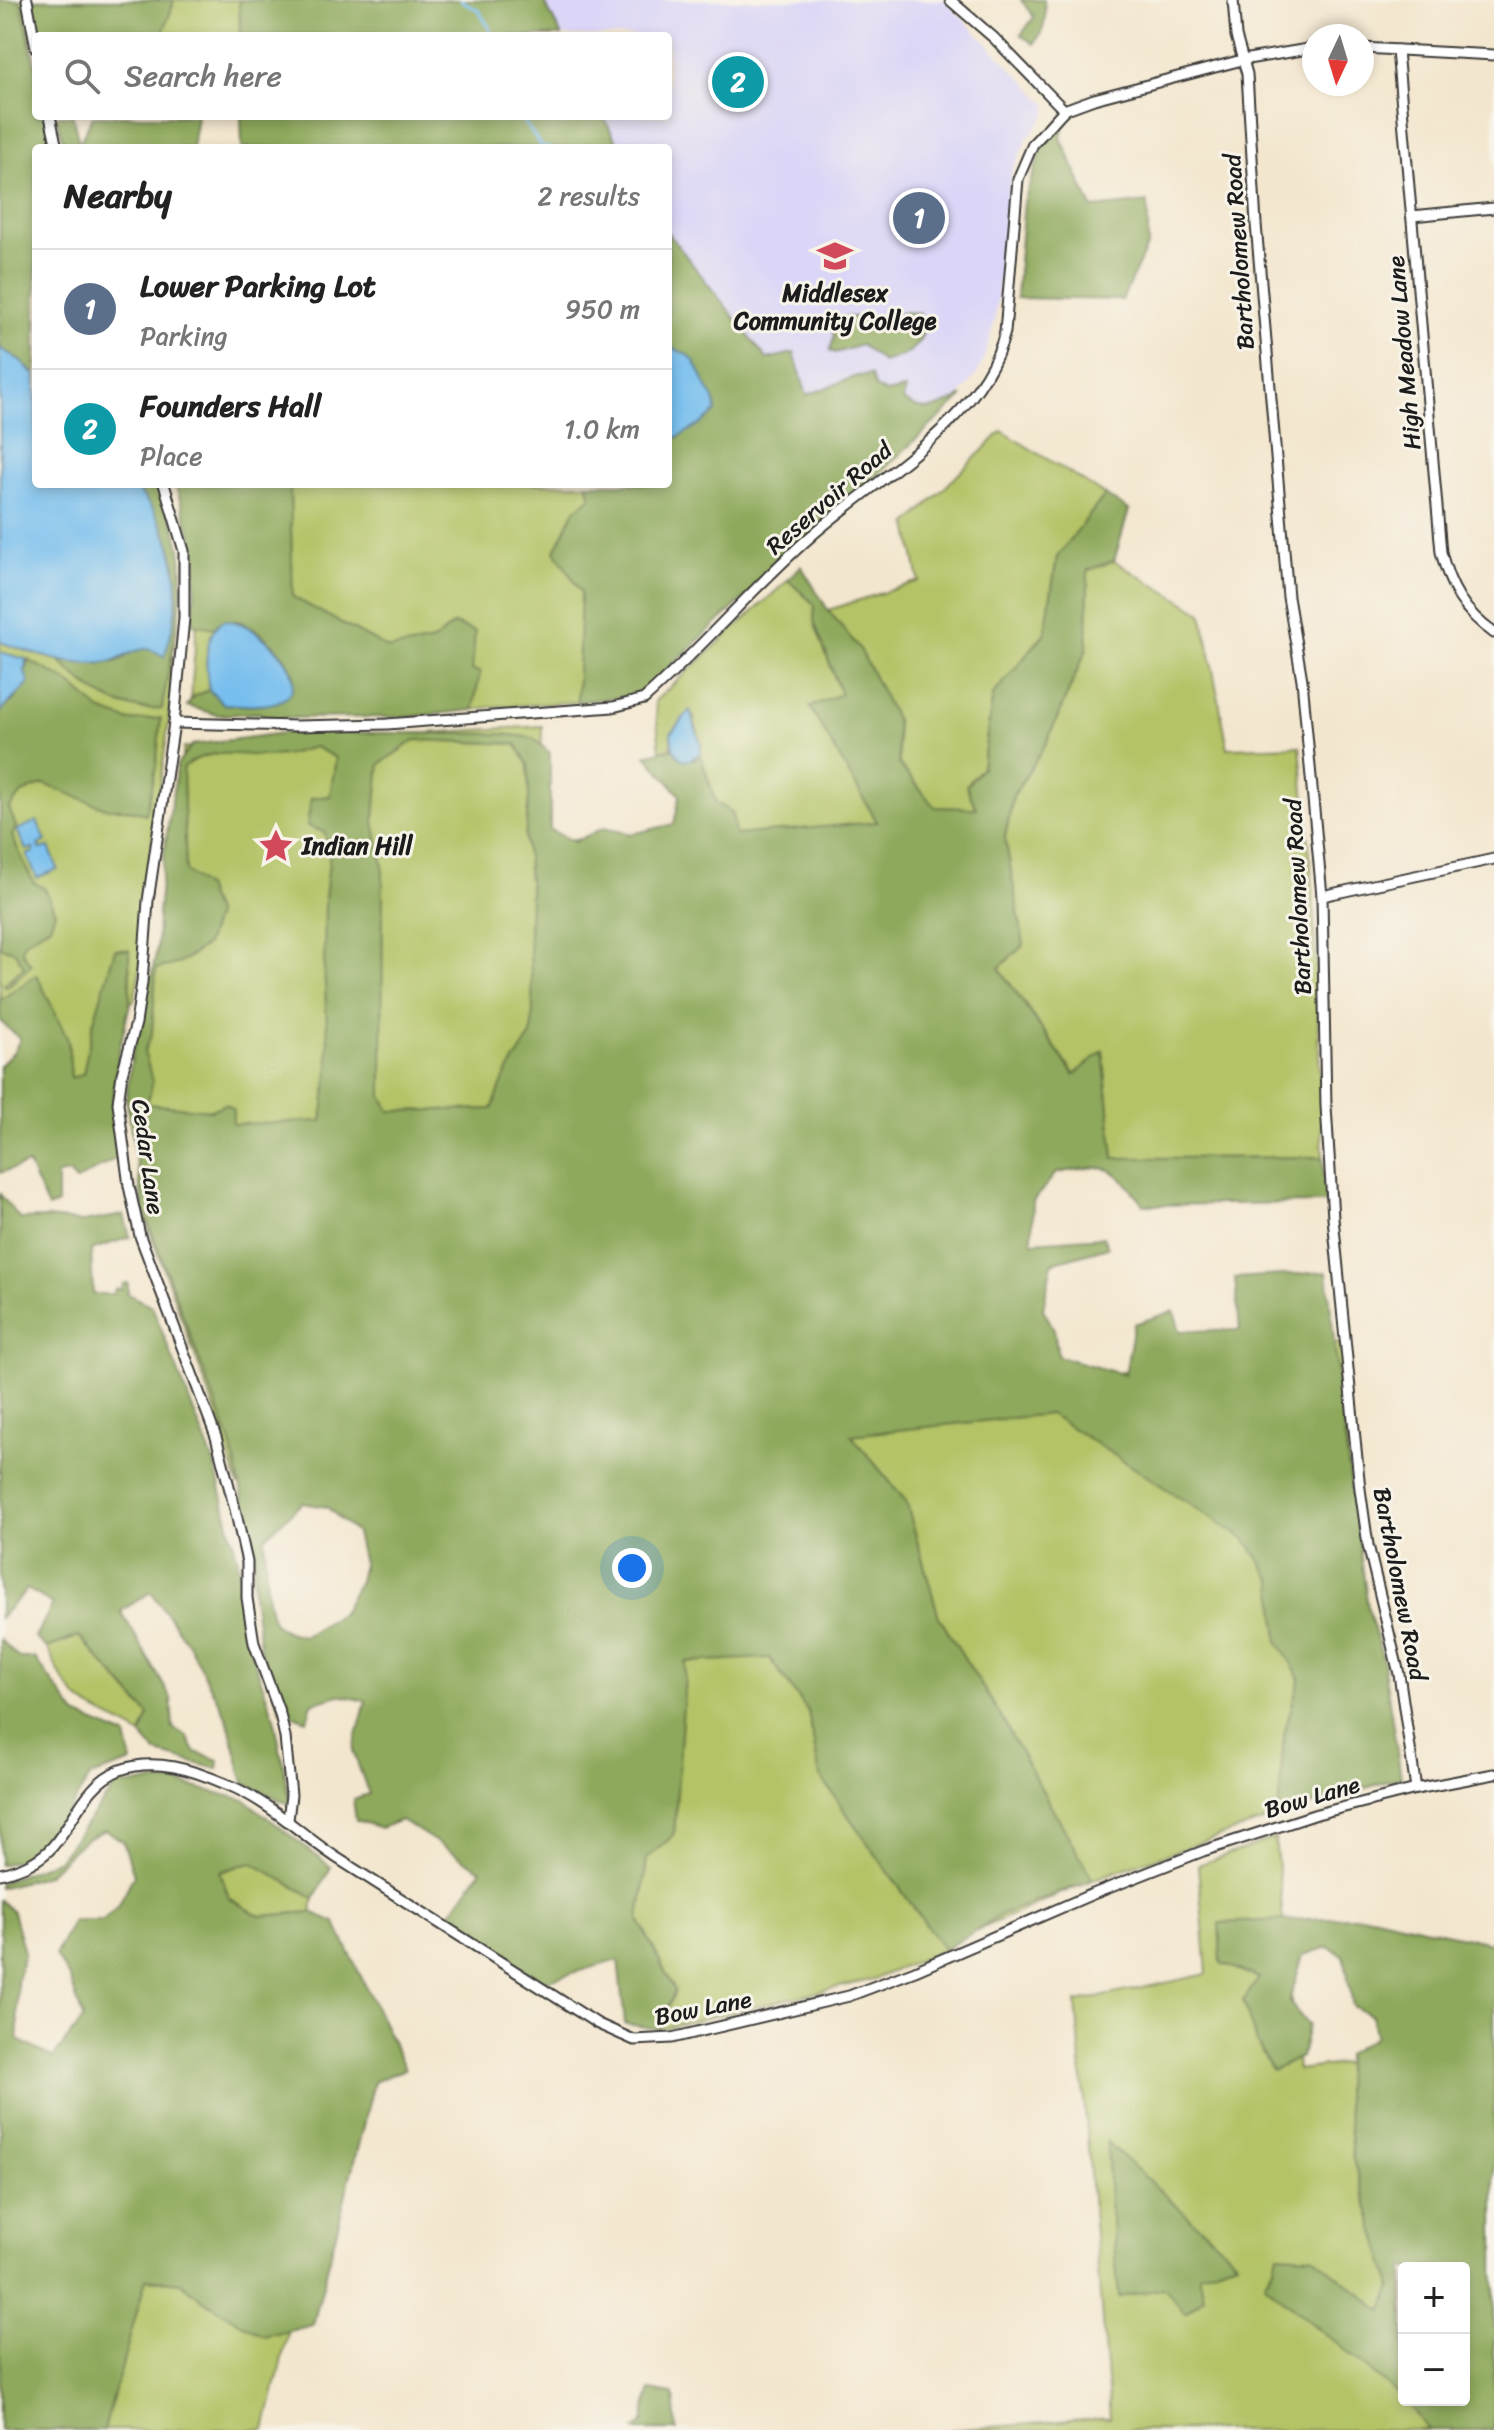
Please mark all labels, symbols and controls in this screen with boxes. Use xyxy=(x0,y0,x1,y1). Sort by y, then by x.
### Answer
north arrow xyxy=(1302,24,1374,96)
search box xyxy=(32,32,672,120)
text: Search here xyxy=(124,49,282,103)
pin: 2 xyxy=(712,52,764,112)
icon: search xyxy=(60,54,104,98)
street label: Bartholomew Road xyxy=(1211,150,1267,351)
text: Nearby xyxy=(64,166,172,226)
text: 2 results xyxy=(538,173,640,219)
pin: 1 xyxy=(893,188,945,248)
school or university icon: Middlesex Community College xyxy=(816,237,854,275)
street label: High Meadow Lane xyxy=(1375,254,1433,452)
text: Lower Parking Lot xyxy=(140,259,376,313)
place label: Middlesex Community College xyxy=(733,272,937,342)
text: 1 xyxy=(84,286,96,332)
text: 950 m xyxy=(565,286,640,332)
text: Parking xyxy=(140,313,228,359)
text: Founders Hall xyxy=(140,379,321,433)
text: 2 xyxy=(82,406,98,452)
text: 1.0 km xyxy=(564,406,640,452)
street label: Reservoir Road xyxy=(756,430,903,565)
text: Place xyxy=(140,433,203,479)
street label: Bartholomew Road xyxy=(1272,796,1324,996)
place label: Indian Hill xyxy=(300,825,413,867)
place icon: Indian Hill xyxy=(257,827,295,865)
street label: Cedar Lane xyxy=(119,1096,177,1218)
street label: Bartholomew Road xyxy=(1361,1484,1440,1687)
your location xyxy=(612,1548,652,1588)
street label: Bow Lane xyxy=(1259,1763,1365,1831)
street label: Bow Lane xyxy=(651,1978,755,2038)
map controls xyxy=(1398,2262,1470,2406)
button: + xyxy=(1398,2262,1470,2334)
button: − xyxy=(1398,2334,1470,2406)

